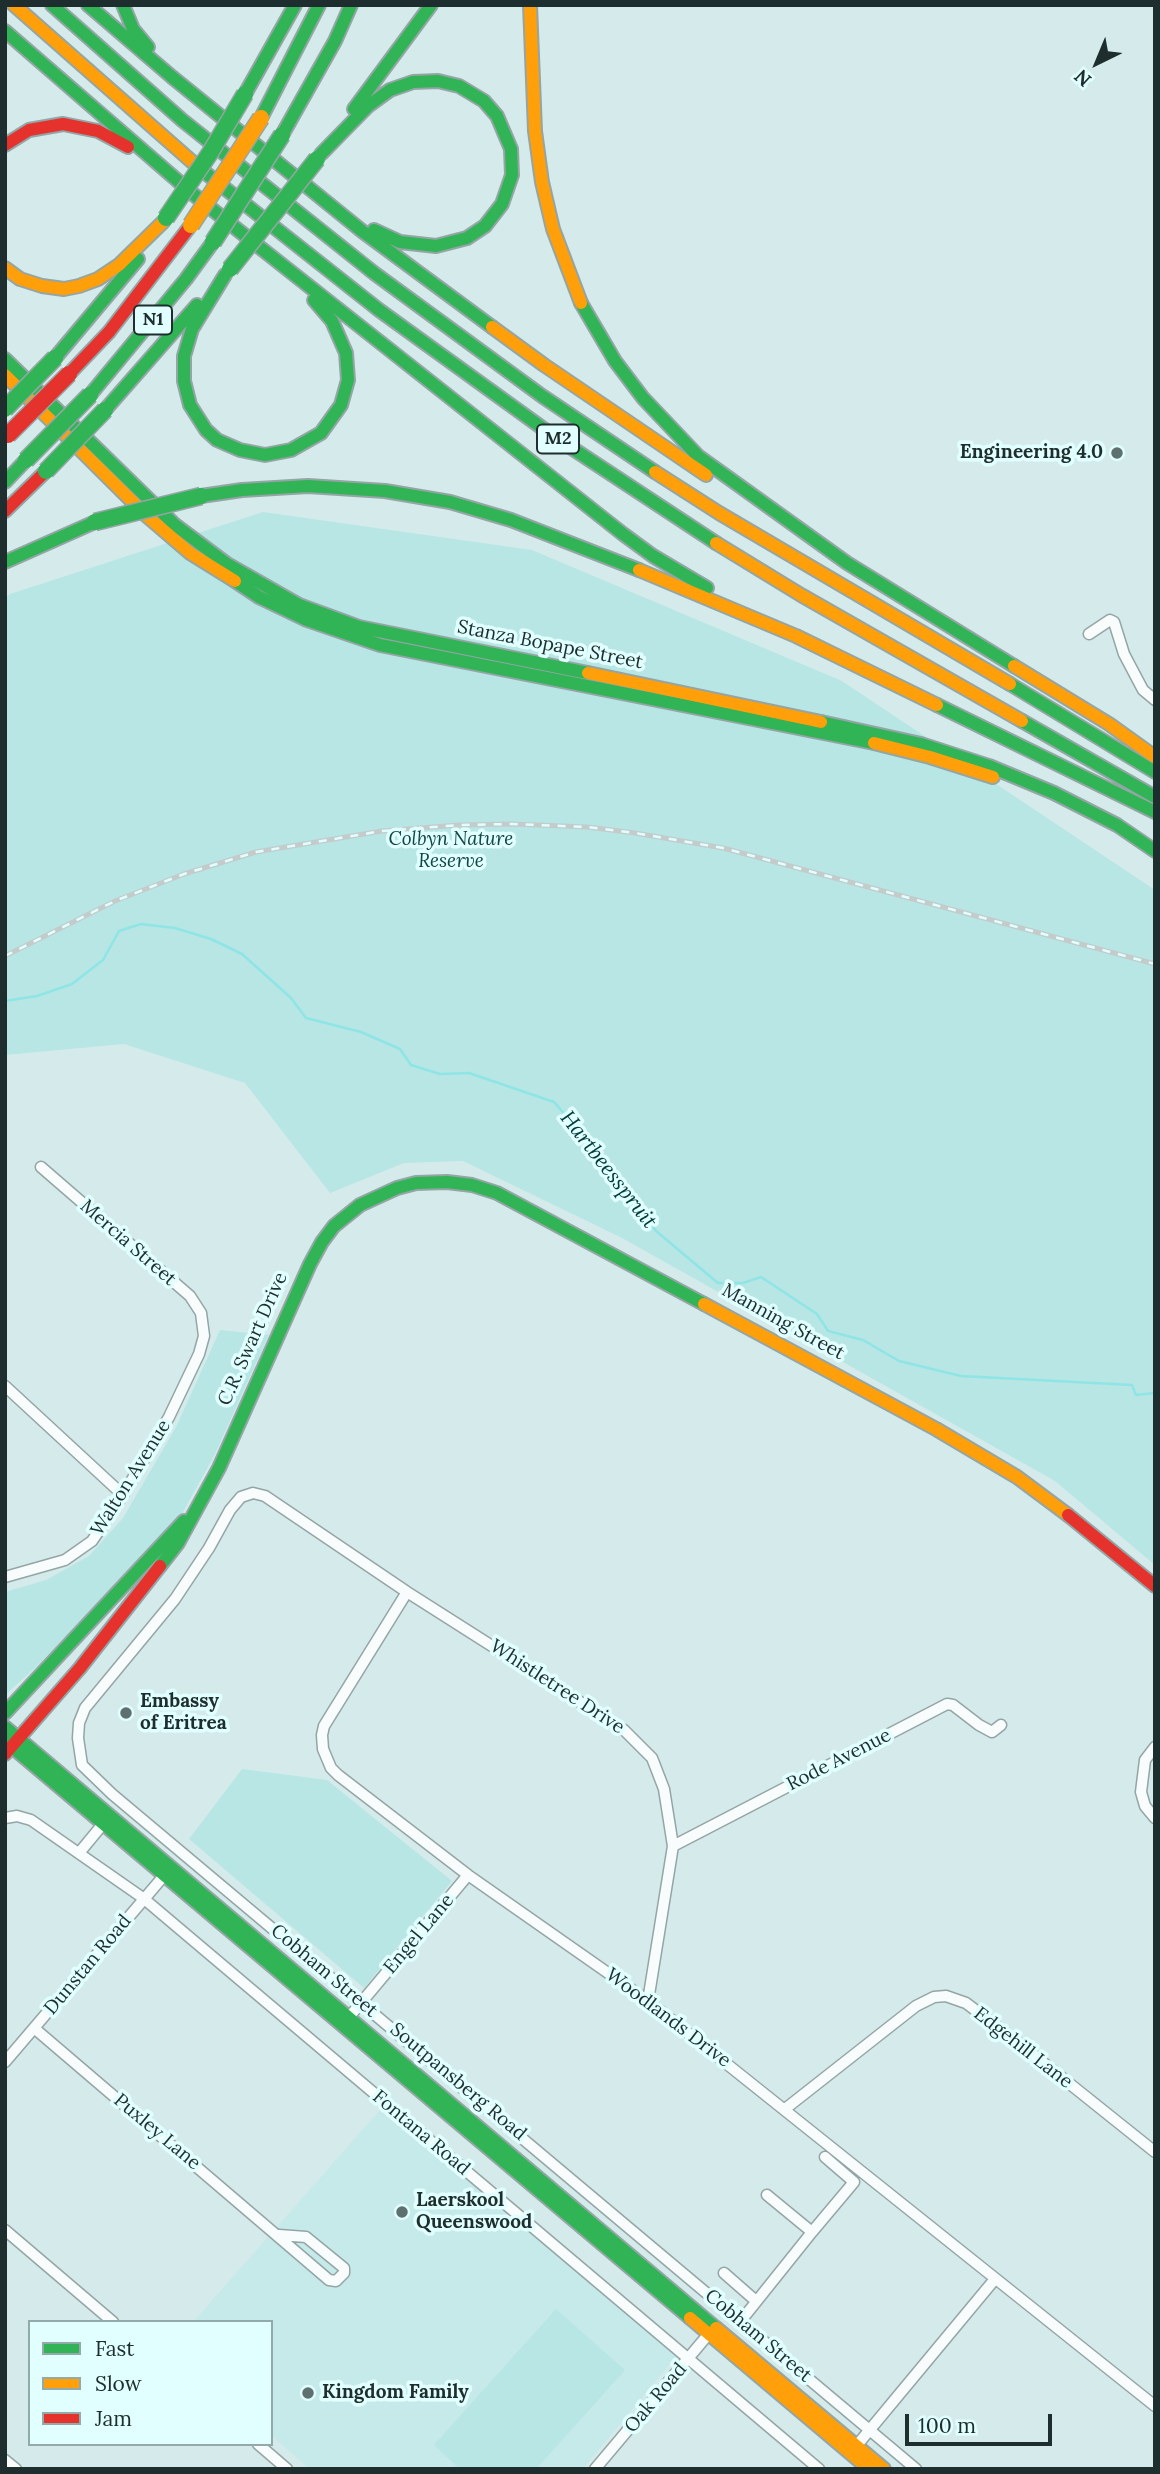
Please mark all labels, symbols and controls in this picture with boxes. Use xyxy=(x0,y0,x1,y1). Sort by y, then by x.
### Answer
north arrow xyxy=(1062,28,1132,98)
text: N xyxy=(1069,65,1096,92)
road number: N1 xyxy=(134,306,172,334)
road number: M2 xyxy=(537,424,579,454)
place label: Engineering 4.0 xyxy=(960,442,1103,464)
marker: Engineering 4.0 xyxy=(1109,445,1125,461)
street label: Stanza Bopape Street xyxy=(455,616,645,674)
park label: Colbyn Nature Reserve xyxy=(389,829,513,873)
water label: Hartbeesspruit xyxy=(554,1106,662,1234)
street label: Mercia Street xyxy=(75,1195,181,1291)
street label: C.R. Swart Drive xyxy=(213,1269,293,1409)
street label: Manning Street xyxy=(718,1279,848,1365)
street label: Walton Avenue xyxy=(86,1416,176,1540)
street label: Whistletree Drive xyxy=(485,1635,629,1739)
place label: Embassy of Eritrea xyxy=(140,1691,227,1735)
marker: Embassy of Eritrea xyxy=(118,1705,134,1721)
street label: Rode Avenue xyxy=(783,1724,895,1796)
street label: Engel Lane xyxy=(379,1889,459,1979)
street label: Dunstan Road xyxy=(40,1910,136,2020)
street label: Cobham Street xyxy=(266,1920,382,2022)
street label: Woodlands Drive xyxy=(601,1963,735,2073)
street label: Edgehill Lane xyxy=(969,2002,1077,2094)
street label: Soutpansberg Road xyxy=(385,2018,531,2146)
street label: Fontana Road xyxy=(368,2086,474,2180)
street label: Puxley Lane xyxy=(109,2089,205,2175)
place label: Laerskool Queenswood xyxy=(416,2190,532,2234)
marker: Laerskool Queenswood xyxy=(394,2204,410,2220)
street label: Cobham Street xyxy=(700,2285,816,2387)
legend xyxy=(28,2320,273,2446)
text: Fast xyxy=(95,2335,134,2362)
street label: Oak Road xyxy=(620,2358,692,2438)
text: Slow xyxy=(95,2370,142,2397)
place label: Kingdom Family xyxy=(322,2382,469,2404)
marker: Kingdom Family xyxy=(300,2385,316,2401)
scale bar xyxy=(908,2400,1055,2444)
text: Jam xyxy=(95,2405,132,2432)
text: 100 m xyxy=(918,2412,976,2439)

